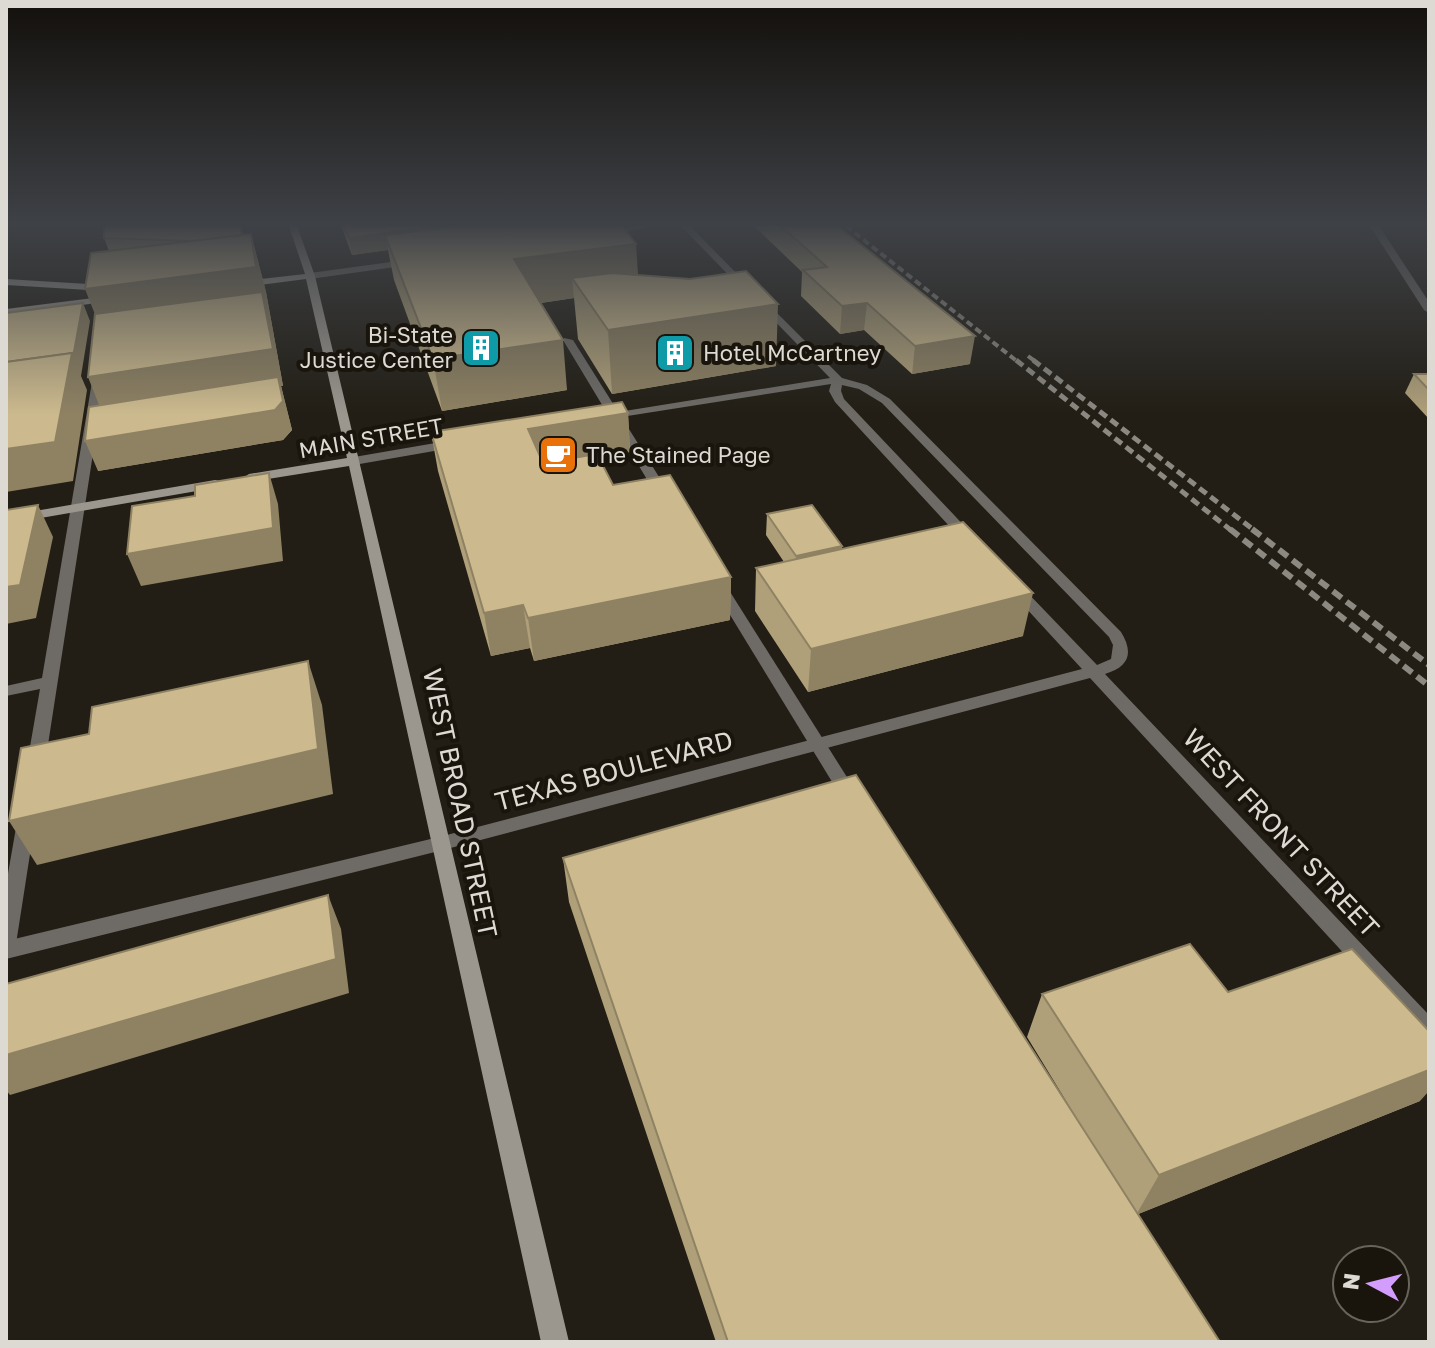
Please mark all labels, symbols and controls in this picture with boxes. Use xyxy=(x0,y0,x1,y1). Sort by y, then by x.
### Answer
place label: Bi-State Justice Center xyxy=(300,321,453,373)
building icon: Bi-State Justice Center xyxy=(460,327,502,369)
building icon: Hotel McCartney xyxy=(654,332,696,374)
place label: Hotel McCartney xyxy=(703,339,881,366)
street label: MAIN STREET xyxy=(297,411,445,463)
cafe icon: The Stained Page xyxy=(537,434,579,476)
place label: The Stained Page xyxy=(586,441,770,468)
street label: WEST BROAD STREET xyxy=(417,666,504,940)
street label: WEST FRONT STREET xyxy=(1177,722,1386,943)
street label: TEXAS BOULEVARD xyxy=(492,724,736,817)
north arrow xyxy=(1331,1244,1411,1324)
text: N xyxy=(1336,1272,1365,1291)

